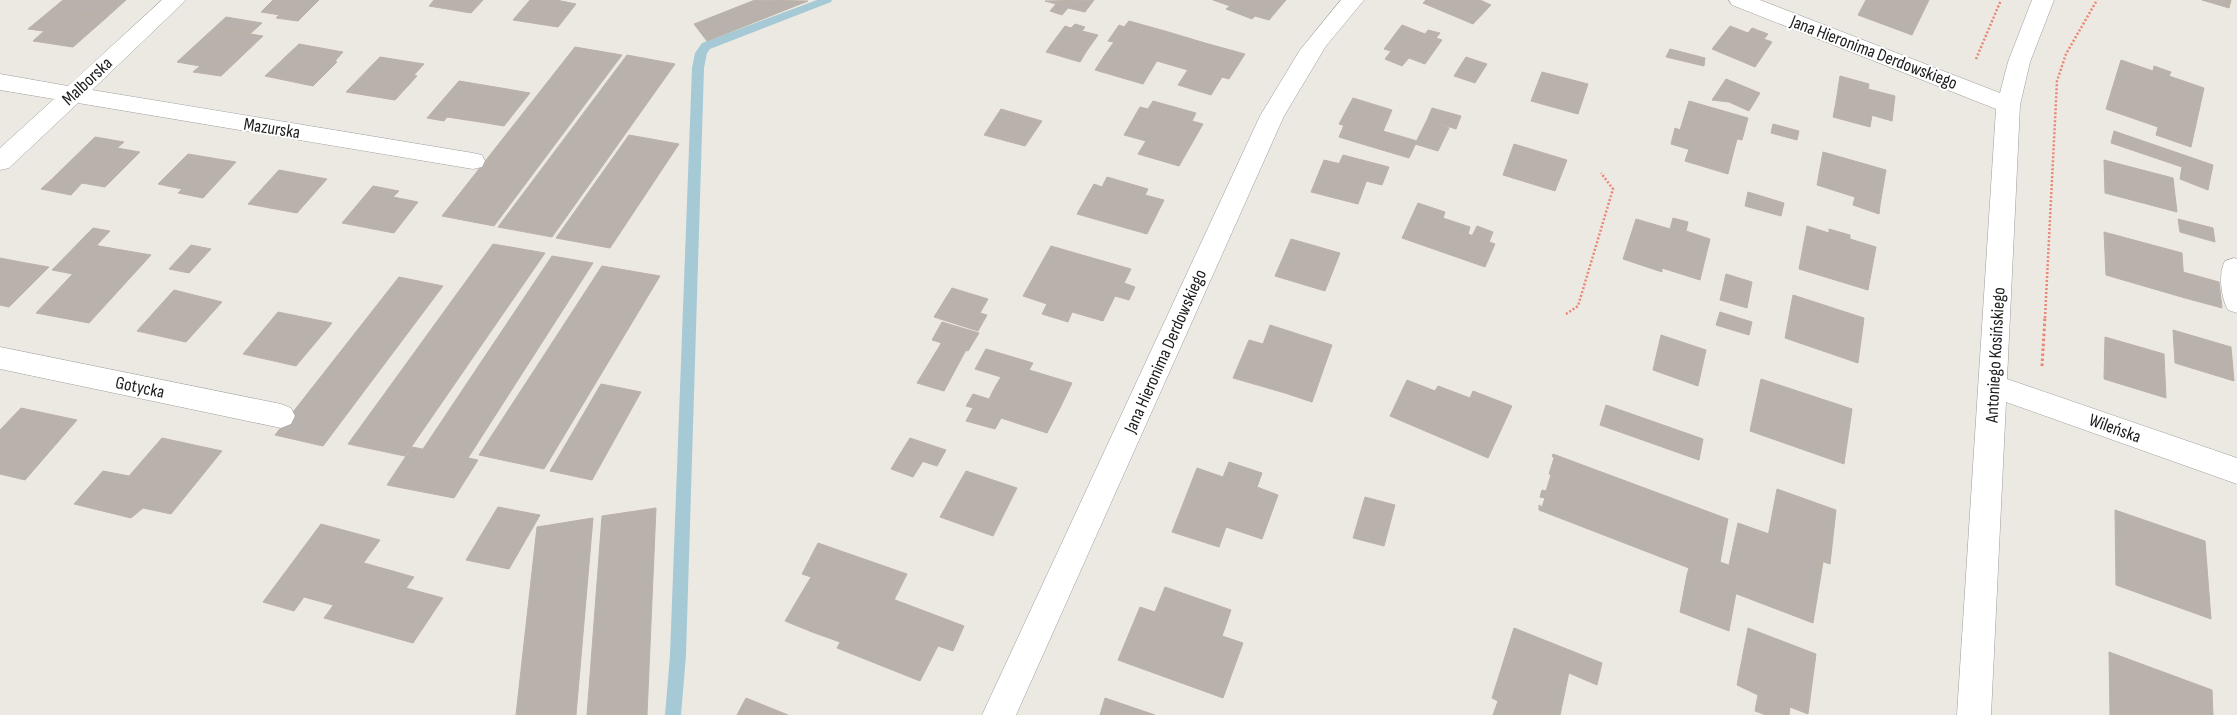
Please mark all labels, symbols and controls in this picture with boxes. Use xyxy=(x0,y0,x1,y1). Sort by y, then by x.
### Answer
street label: Jana Hieronima Derdowskiego xyxy=(1786,11,1960,94)
street label: Malborska xyxy=(58,53,117,110)
street label: Mazurska xyxy=(242,114,302,143)
street label: Jana Hieronima Derdowskiego xyxy=(1119,266,1211,437)
street label: Antoniego Kosińskiego xyxy=(1981,287,2010,424)
street label: Gotycka xyxy=(113,372,167,403)
street label: Wileńska xyxy=(2086,409,2144,448)

